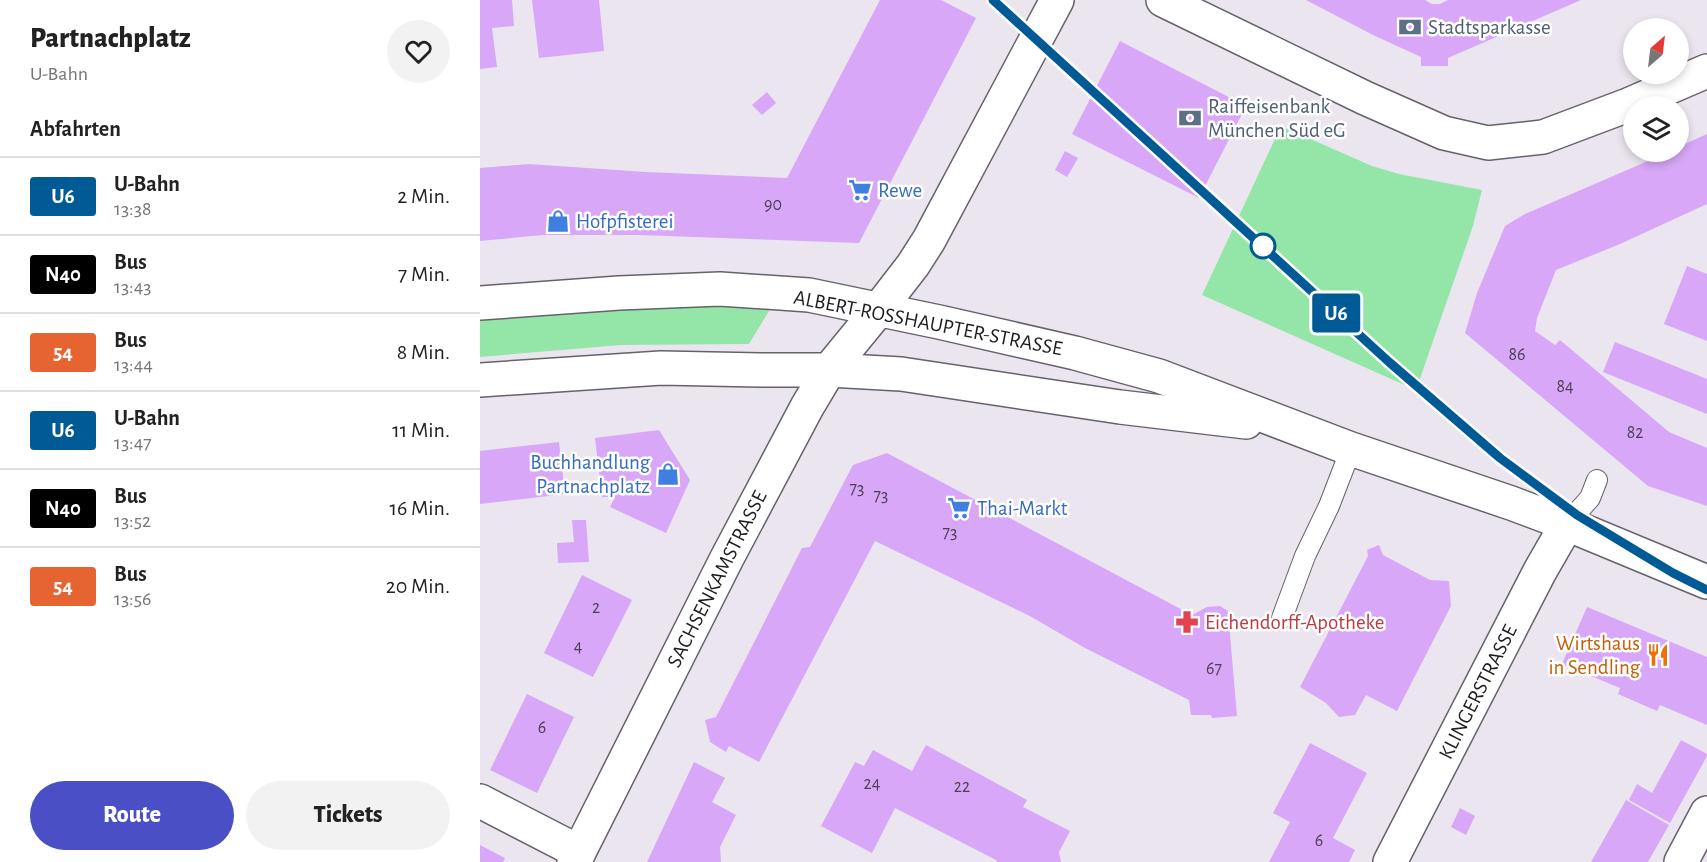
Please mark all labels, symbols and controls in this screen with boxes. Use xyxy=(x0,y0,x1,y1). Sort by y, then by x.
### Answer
bank icon: Stadtsparkasse xyxy=(1397,14,1423,40)
place label: Stadtsparkasse xyxy=(1428,17,1551,38)
north arrow xyxy=(1623,18,1689,84)
map controls xyxy=(1623,18,1689,162)
button: heart xyxy=(387,20,450,83)
text: Partnachplatz xyxy=(30,25,191,53)
text: U-Bahn xyxy=(30,64,88,84)
place label: Raiffeisenbank München Süd eG xyxy=(1208,96,1346,141)
button: layers xyxy=(1623,96,1689,162)
bank icon: Raiffeisenbank München Süd eG xyxy=(1177,105,1203,131)
text: Abfahrten xyxy=(30,118,121,140)
text: U-Bahn xyxy=(114,173,180,195)
supermarket icon: Rewe xyxy=(847,177,873,203)
place label: Rewe xyxy=(878,180,922,201)
text: 2 Min. xyxy=(397,185,450,207)
text: U6 xyxy=(51,186,75,207)
house number: 90 xyxy=(764,196,782,214)
text: 13:38 xyxy=(114,199,151,219)
shop icon: Hofpfisterei xyxy=(545,208,571,234)
place label: Hofpfisterei xyxy=(576,211,674,232)
unlabelled marker xyxy=(1250,233,1276,259)
text: Bus xyxy=(114,251,147,273)
text: 7 Min. xyxy=(398,263,450,285)
text: N40 xyxy=(45,264,81,285)
text: 13:43 xyxy=(114,277,152,297)
street label: ALBERT-ROSSHAUPTER-STRASSE xyxy=(792,287,1064,359)
line badge: U6 xyxy=(1309,294,1363,332)
text: U6 xyxy=(1324,303,1348,324)
text: Bus xyxy=(114,329,147,351)
text: 8 Min. xyxy=(397,341,450,363)
text: 54 xyxy=(53,342,73,363)
house number: 86 xyxy=(1509,346,1526,364)
text: 13:44 xyxy=(114,355,153,375)
house number: 84 xyxy=(1556,378,1574,396)
text: U-Bahn xyxy=(114,407,180,429)
text: 11 Min. xyxy=(392,419,450,441)
text: U6 xyxy=(51,420,75,441)
house number: 82 xyxy=(1627,424,1643,442)
text: 13:47 xyxy=(114,433,152,453)
place label: Buchhandlung Partnachplatz xyxy=(530,452,651,497)
shop icon: Buchhandlung Partnachplatz xyxy=(655,461,681,487)
house number: 73 xyxy=(850,480,864,498)
text: Bus xyxy=(114,485,147,507)
street label: SACHSENKAMSTRASSE xyxy=(663,487,771,671)
house number: 73 xyxy=(874,487,888,505)
supermarket icon: Thai-Markt xyxy=(946,495,972,521)
text: 16 Min. xyxy=(389,497,450,519)
text: N40 xyxy=(45,498,81,519)
place label: Thai-Markt xyxy=(977,498,1068,519)
text: 13:52 xyxy=(114,511,151,531)
house number: 73 xyxy=(943,524,957,542)
text: Bus xyxy=(114,563,147,585)
text: 20 Min. xyxy=(386,575,450,597)
text: 54 xyxy=(53,576,73,597)
text: 13:56 xyxy=(114,589,151,609)
house number: 2 xyxy=(592,599,600,617)
pharmacy icon: Eichendorff-Apotheke xyxy=(1174,609,1200,635)
place label: Eichendorff-Apotheke xyxy=(1205,612,1385,633)
street label: KLINGERSTRASSE xyxy=(1435,621,1521,763)
place label: Wirtshaus in Sendling xyxy=(1548,633,1641,678)
house number: 4 xyxy=(574,638,583,656)
restaurant icon: Wirtshaus in Sendling xyxy=(1645,642,1671,668)
house number: 67 xyxy=(1206,660,1222,678)
house number: 6 xyxy=(538,719,546,737)
house number: 24 xyxy=(864,775,881,793)
house number: 22 xyxy=(954,778,970,796)
button: Route xyxy=(30,781,234,850)
button: Tickets xyxy=(246,781,450,850)
house number: 6 xyxy=(1315,832,1323,850)

